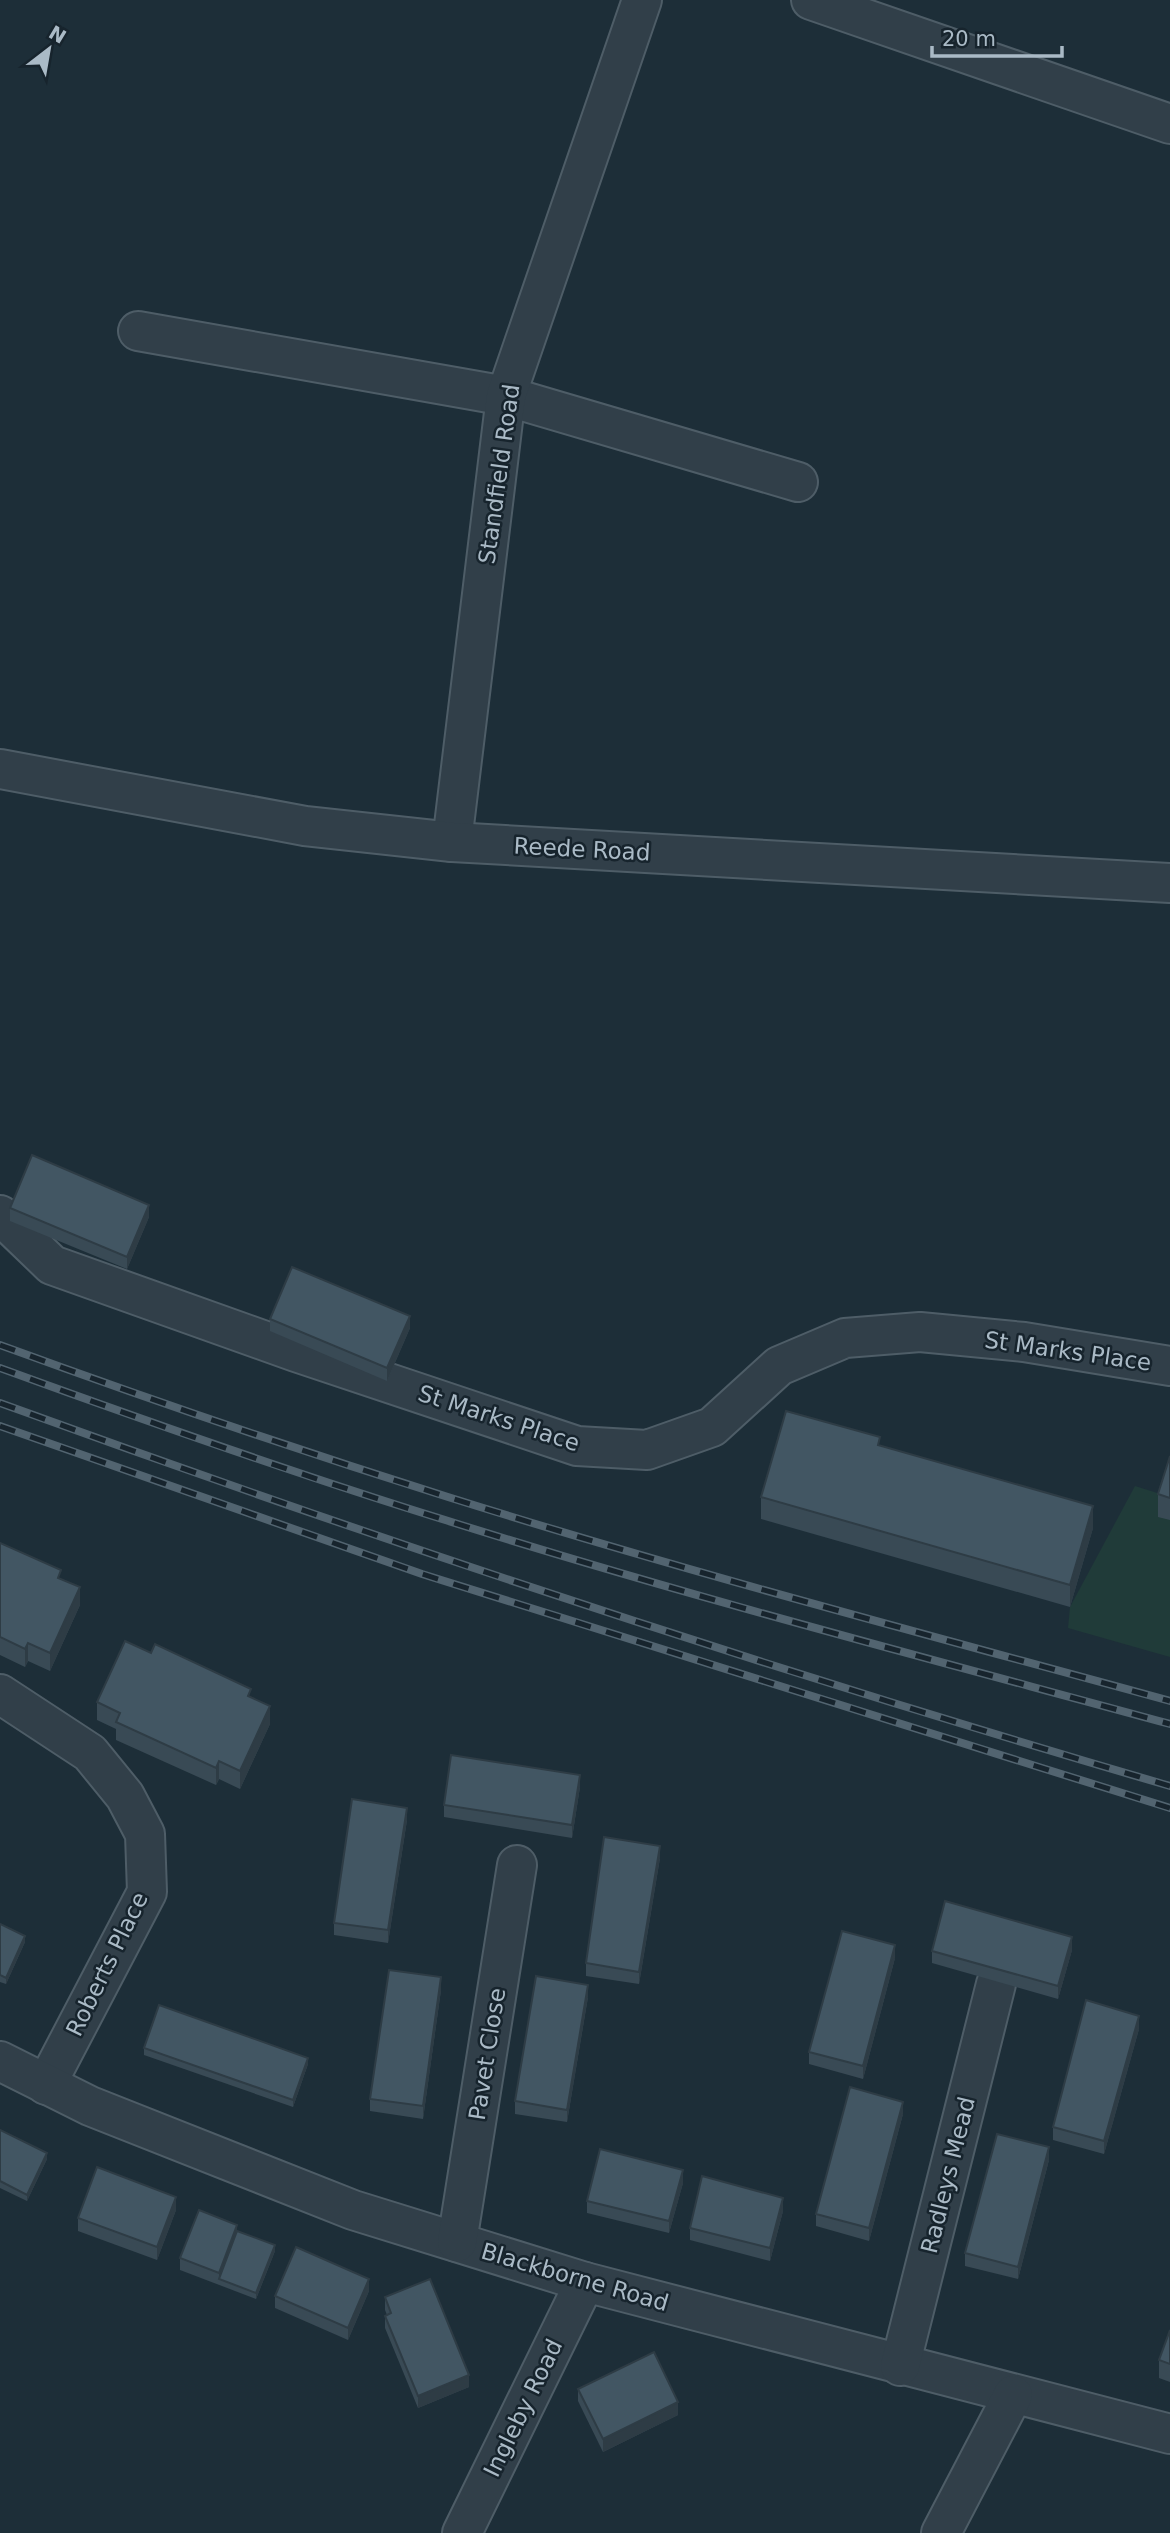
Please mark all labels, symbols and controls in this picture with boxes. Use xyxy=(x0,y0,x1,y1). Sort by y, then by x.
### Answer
north arrow xyxy=(14,14,84,84)
scale bar xyxy=(932,14,1062,58)
text: N xyxy=(45,21,70,48)
text: 20 m xyxy=(942,27,996,51)
street label: Standfield Road xyxy=(473,382,525,566)
street label: Reede Road xyxy=(513,832,651,866)
street label: St Marks Place xyxy=(983,1326,1153,1376)
street label: St Marks Place xyxy=(415,1380,583,1456)
street label: Roberts Place xyxy=(61,1888,153,2040)
street label: Pavet Close xyxy=(464,1986,510,2122)
street label: Radleys Mead xyxy=(916,2094,980,2256)
street label: Blackborne Road xyxy=(478,2238,672,2316)
street label: Ingleby Road xyxy=(478,2335,568,2481)

